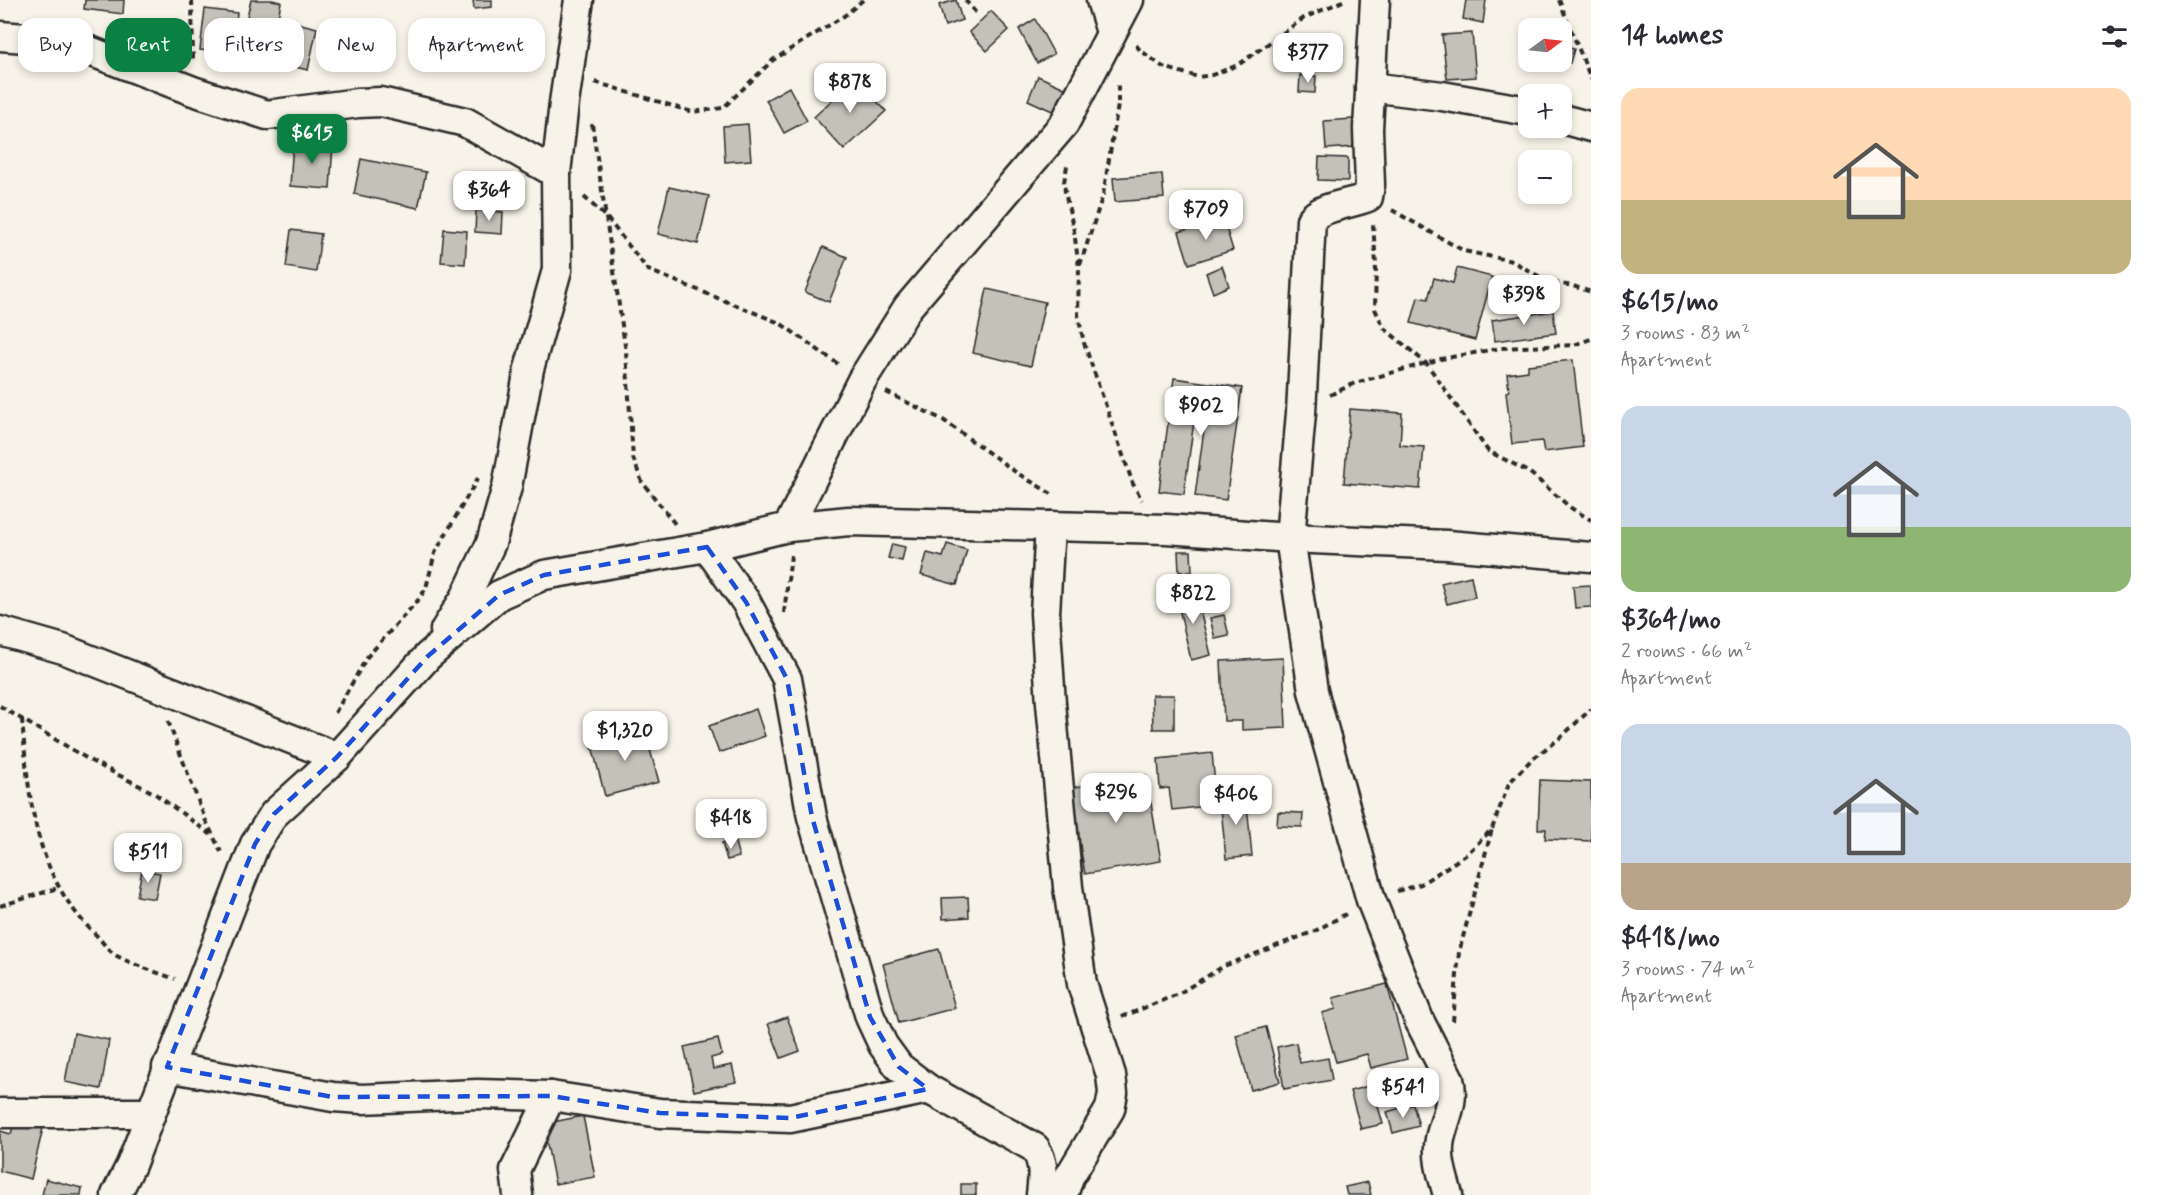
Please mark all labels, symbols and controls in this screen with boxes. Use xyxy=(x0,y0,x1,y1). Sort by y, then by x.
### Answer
chip: Buy xyxy=(18,18,93,72)
chip: Rent xyxy=(105,18,192,72)
chip: Filters xyxy=(204,18,304,72)
chip: New xyxy=(316,18,396,72)
chip: Apartment xyxy=(408,18,545,72)
north arrow xyxy=(1518,18,1572,72)
map controls xyxy=(1518,18,1572,204)
text: 14 homes xyxy=(1621,19,1723,53)
icon: filters xyxy=(2098,20,2131,53)
pin: $377 xyxy=(1272,33,1344,84)
text: $377 xyxy=(1287,39,1329,66)
pin: $878 xyxy=(814,63,886,114)
text: $878 xyxy=(828,69,872,96)
button: + xyxy=(1518,84,1572,138)
pin: $615 xyxy=(276,114,348,165)
text: $615 xyxy=(291,120,333,147)
icon: home xyxy=(1822,127,1930,235)
button: − xyxy=(1518,150,1572,204)
pin: $364 xyxy=(453,171,525,222)
text: $364 xyxy=(467,177,511,204)
pin: $709 xyxy=(1170,190,1242,241)
text: $709 xyxy=(1183,196,1229,223)
pin: $398 xyxy=(1488,275,1560,326)
text: $398 xyxy=(1502,281,1546,308)
text: $615/mo xyxy=(1621,286,1718,320)
text: 3 rooms · 83 m² xyxy=(1621,320,1750,347)
text: Apartment xyxy=(1621,347,1712,374)
pin: $902 xyxy=(1165,386,1237,437)
text: $902 xyxy=(1179,392,1223,419)
icon: home xyxy=(1822,445,1930,553)
pin: $822 xyxy=(1157,574,1229,625)
text: $822 xyxy=(1170,580,1216,607)
text: $364/mo xyxy=(1621,604,1721,638)
text: 2 rooms · 66 m² xyxy=(1621,638,1752,665)
text: Apartment xyxy=(1621,665,1712,692)
pin: $1,320 xyxy=(576,711,674,762)
text: $1,320 xyxy=(597,717,653,744)
icon: home xyxy=(1822,763,1930,871)
pin: $296 xyxy=(1080,773,1152,824)
pin: $406 xyxy=(1200,775,1272,826)
text: $296 xyxy=(1095,779,1137,806)
text: $406 xyxy=(1214,781,1258,808)
pin: $418 xyxy=(695,799,767,850)
text: $418 xyxy=(710,805,752,832)
pin: $511 xyxy=(112,833,184,884)
text: $511 xyxy=(128,839,168,866)
text: $418/mo xyxy=(1621,922,1720,956)
text: 3 rooms · 74 m² xyxy=(1621,956,1755,983)
text: Apartment xyxy=(1621,983,1712,1010)
pin: $541 xyxy=(1367,1068,1439,1119)
text: $541 xyxy=(1381,1074,1425,1101)

